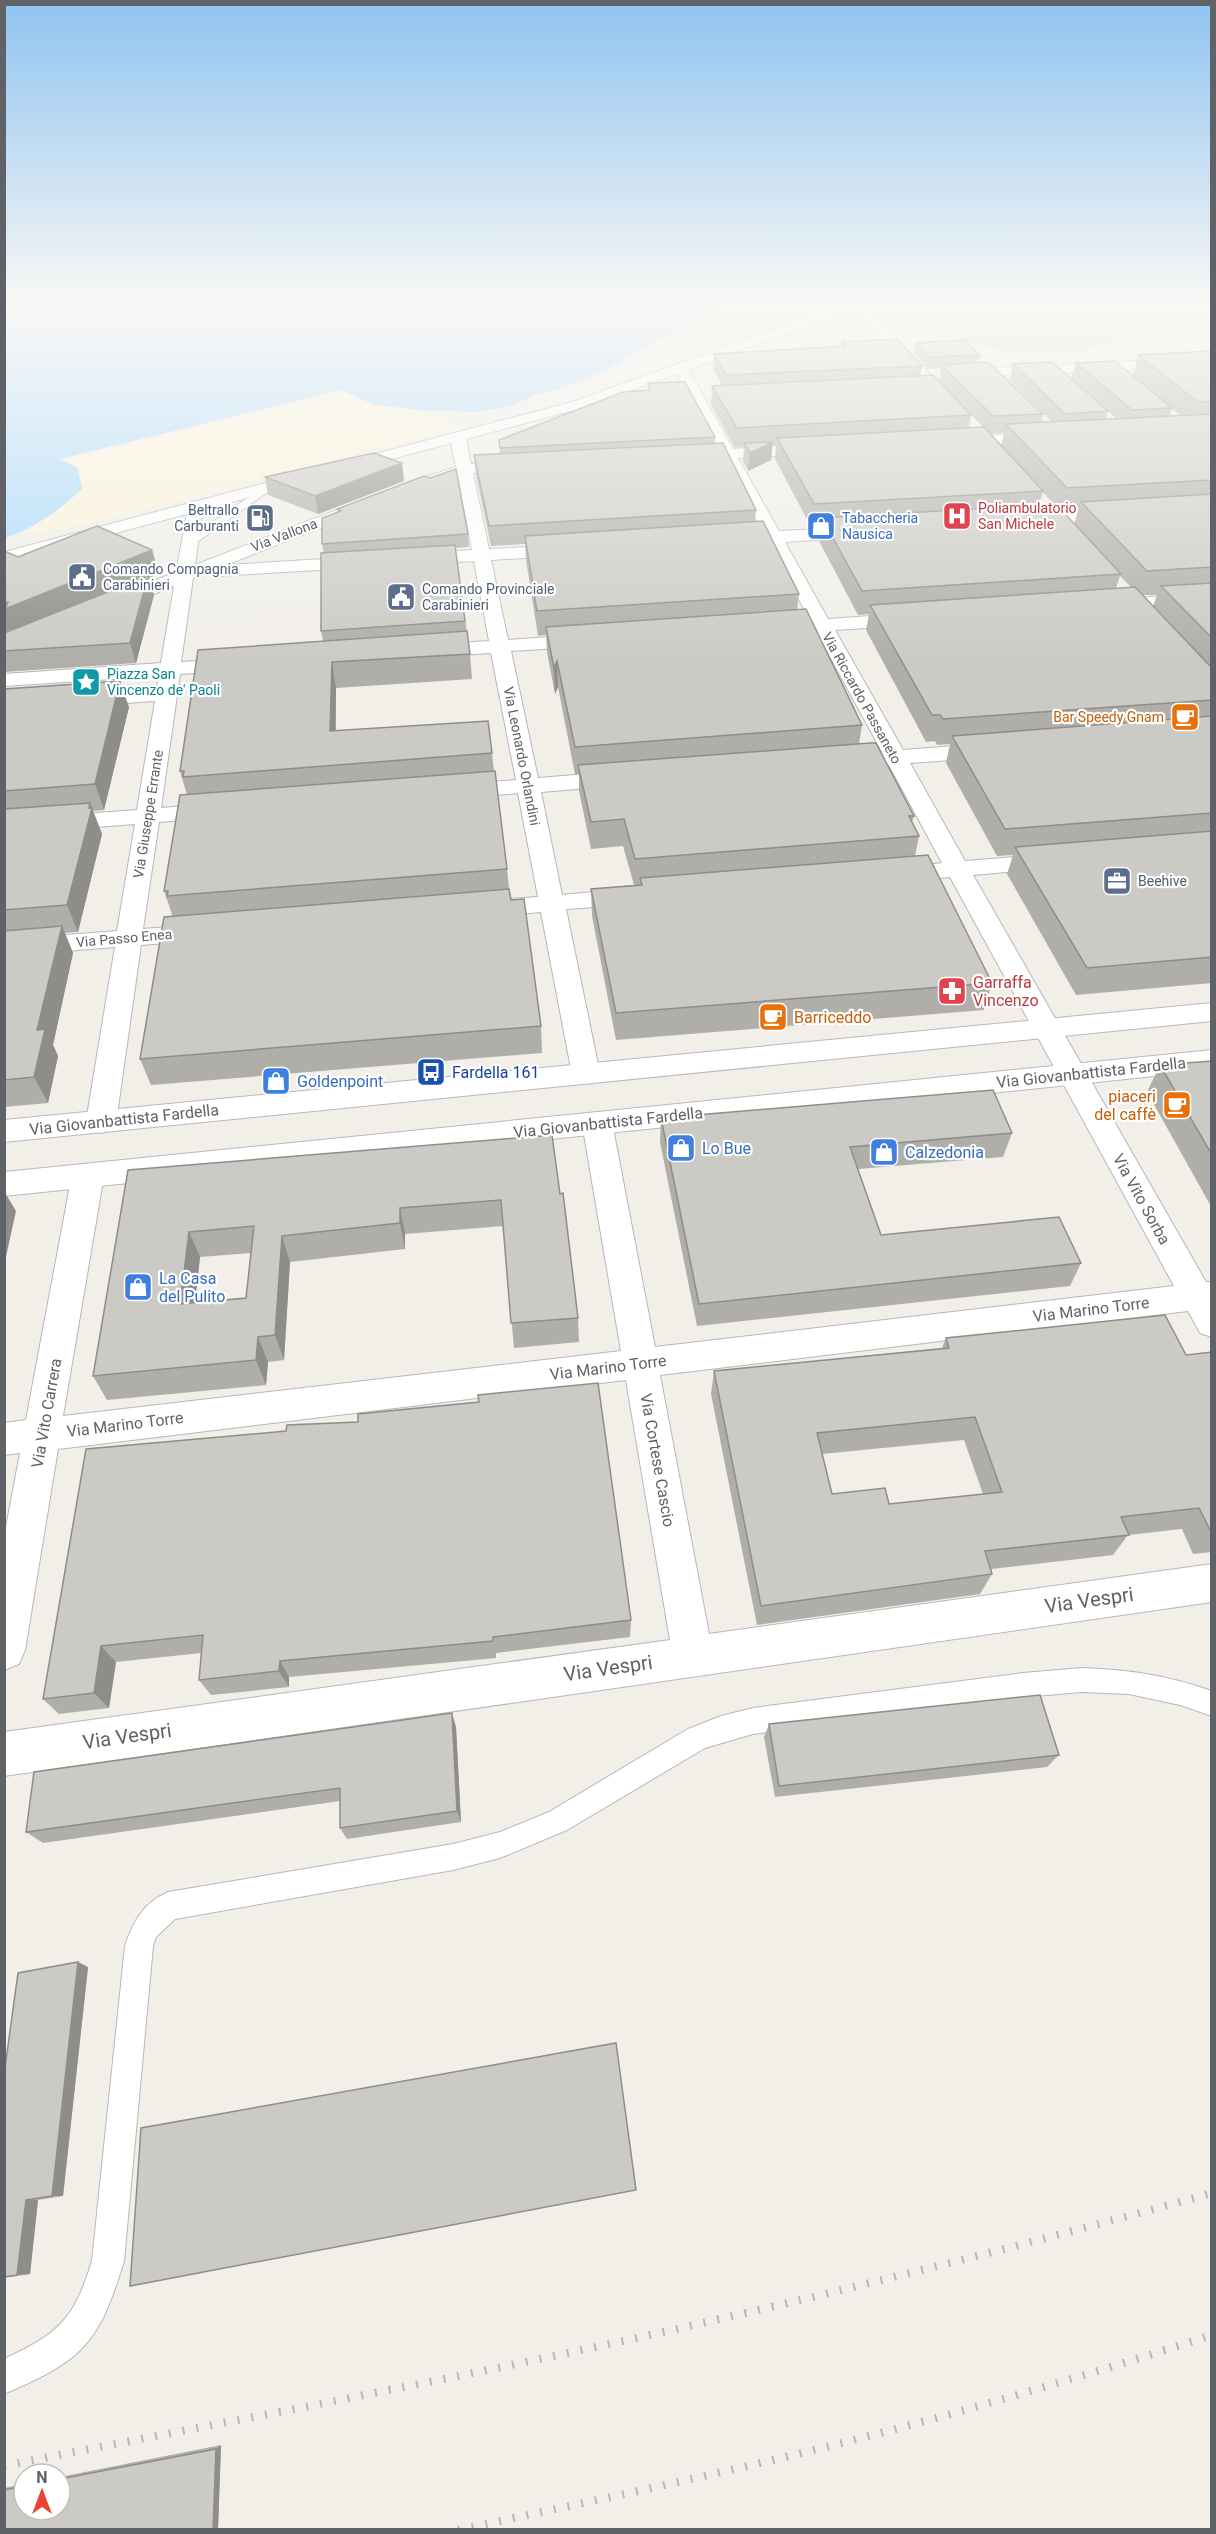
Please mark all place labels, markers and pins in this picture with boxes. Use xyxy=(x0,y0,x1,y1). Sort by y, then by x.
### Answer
hospital icon: Poliambulatorio San Michele xyxy=(941,500,973,532)
place label: Poliambulatorio San Michele xyxy=(978,500,1077,532)
place label: Beltrallo Carburanti xyxy=(174,502,239,534)
fuel station icon: Beltrallo Carburanti xyxy=(244,502,276,534)
shop icon: Tabaccheria Nausica xyxy=(805,510,837,542)
place label: Tabaccheria Nausica xyxy=(842,510,918,542)
public building icon: Comando Compagnia Carabinieri xyxy=(66,561,98,593)
place label: Comando Compagnia Carabinieri xyxy=(103,561,239,593)
public building icon: Comando Provinciale Carabinieri xyxy=(385,581,417,613)
place label: Comando Provinciale Carabinieri xyxy=(422,581,555,613)
place icon: Piazza San Vincenzo de' Paoli xyxy=(70,666,102,698)
place label: Piazza San Vincenzo de' Paoli xyxy=(107,666,220,698)
cafe icon: Bar Speedy Gnam xyxy=(1169,701,1201,733)
place label: Bar Speedy Gnam xyxy=(1053,709,1164,725)
office icon: Beehive xyxy=(1101,865,1133,897)
place label: Beehive xyxy=(1138,873,1187,889)
place label: Garraffa Vincenzo xyxy=(973,973,1039,1010)
pharmacy icon: Garraffa Vincenzo xyxy=(936,975,968,1007)
cafe icon: Barriceddo xyxy=(757,1001,789,1033)
place label: Barriceddo xyxy=(794,1008,871,1027)
bus stop icon: Fardella 161 xyxy=(415,1056,447,1088)
place label: Fardella 161 xyxy=(452,1063,540,1082)
shop icon: Goldenpoint xyxy=(260,1065,292,1097)
place label: Goldenpoint xyxy=(297,1072,383,1091)
place label: piaceri del caffè xyxy=(1094,1087,1156,1124)
cafe icon: piaceri del caffè xyxy=(1161,1089,1193,1121)
shop icon: Lo Bue xyxy=(665,1132,697,1164)
shop icon: Calzedonia xyxy=(868,1136,900,1168)
place label: Lo Bue xyxy=(702,1139,751,1158)
place label: Calzedonia xyxy=(905,1143,984,1162)
place label: La Casa del Pulito xyxy=(159,1269,225,1306)
shop icon: La Casa del Pulito xyxy=(122,1271,154,1303)

